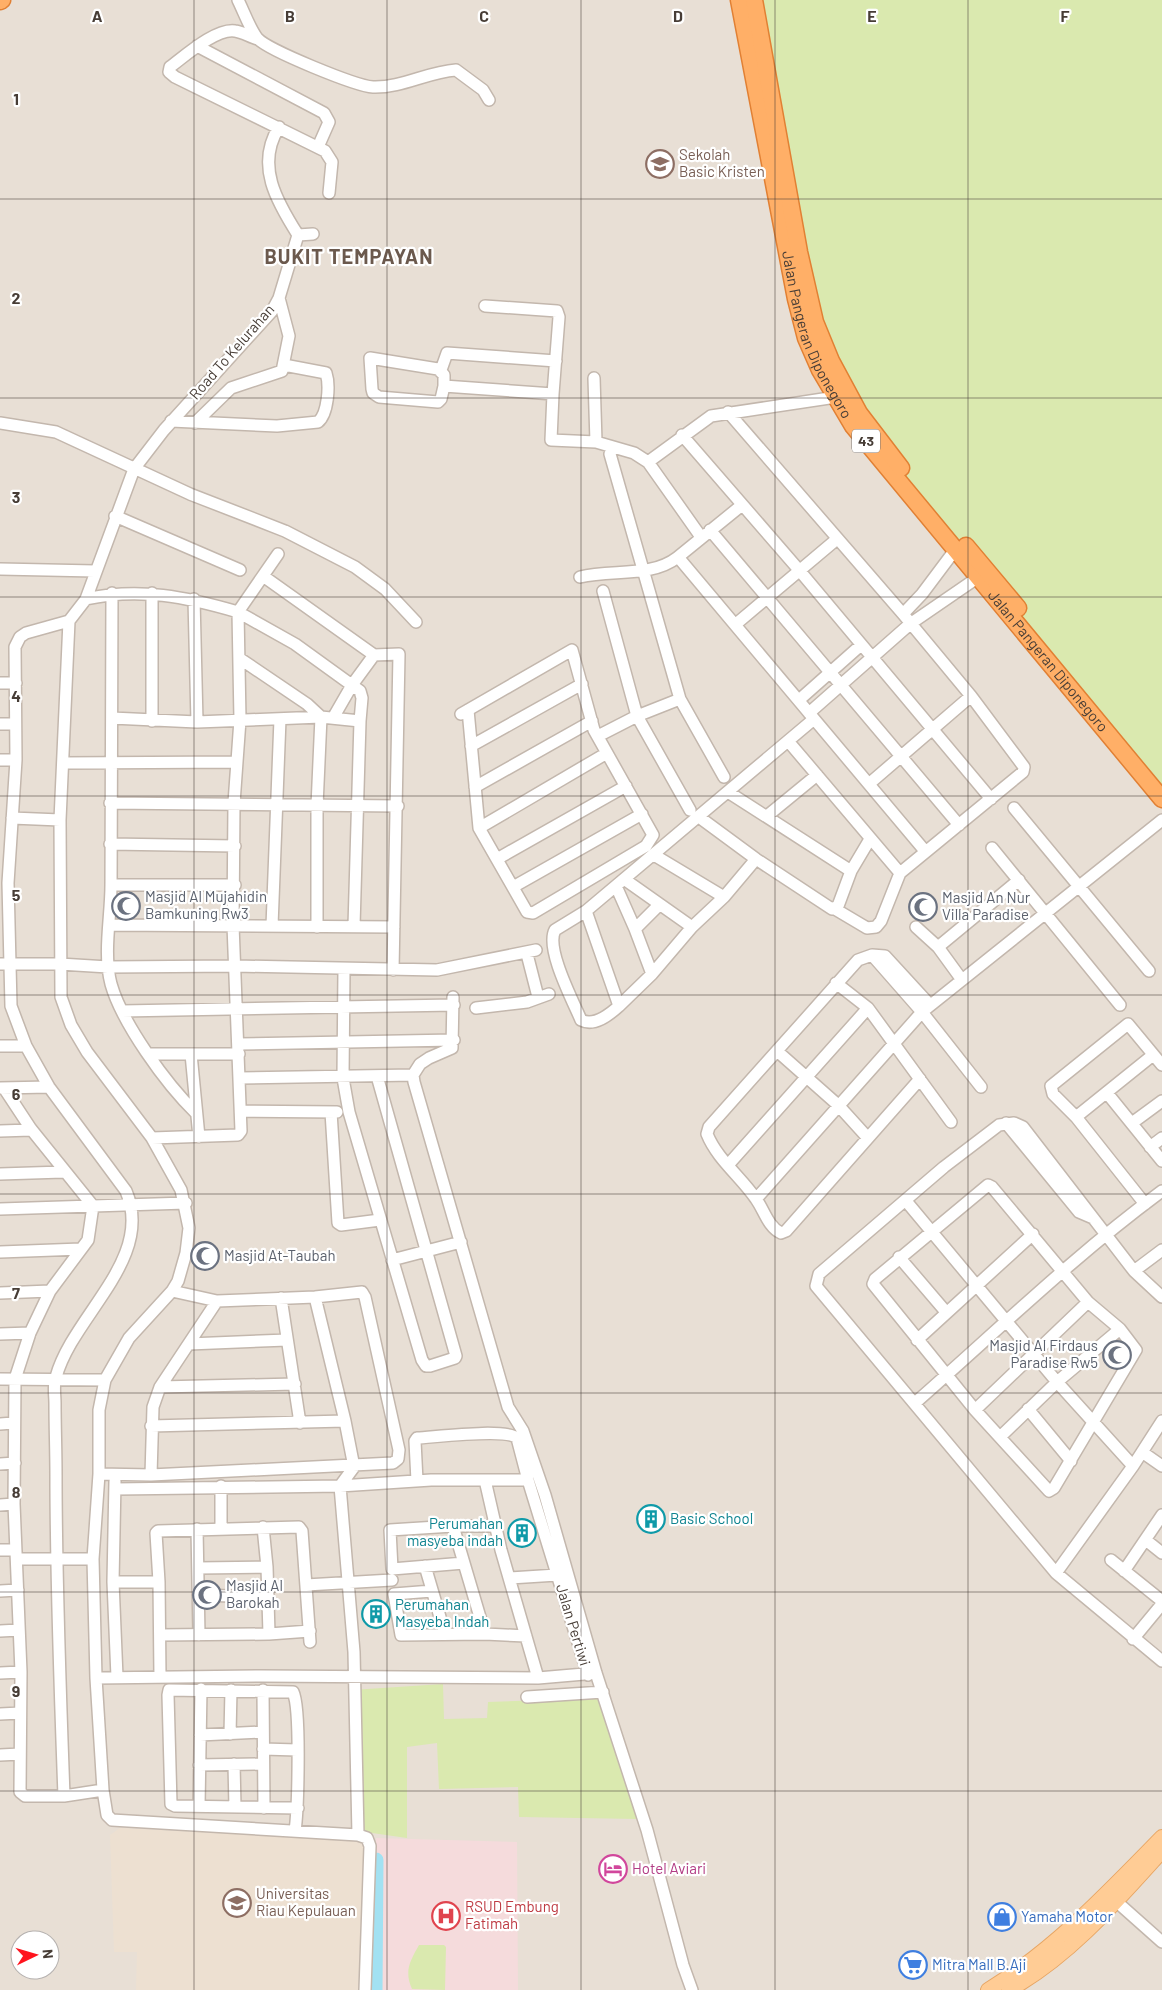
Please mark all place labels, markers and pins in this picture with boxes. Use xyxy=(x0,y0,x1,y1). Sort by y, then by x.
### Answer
place label: Sekolah Basic Kristen xyxy=(679,145,765,180)
school or university icon: Sekolah Basic Kristen xyxy=(645,149,675,179)
place label: Masjid Al Mujahidin Bamkuning Rw3 xyxy=(145,887,267,922)
place label: Masjid An Nur Villa Paradise xyxy=(942,888,1031,923)
mosque icon: Masjid Al Mujahidin Bamkuning Rw3 xyxy=(111,891,141,921)
mosque icon: Masjid An Nur Villa Paradise xyxy=(908,892,938,922)
mosque icon: Masjid At-Taubah xyxy=(190,1241,220,1271)
place label: Masjid At-Taubah xyxy=(224,1246,336,1264)
place label: Masjid Al Firdaus Paradise Rw5 xyxy=(989,1336,1098,1371)
mosque icon: Masjid Al Firdaus Paradise Rw5 xyxy=(1102,1340,1132,1370)
building icon: Basic School xyxy=(636,1504,666,1534)
place label: Basic School xyxy=(670,1509,753,1527)
place label: Perumahan masyeba indah xyxy=(407,1514,503,1549)
building icon: Perumahan masyeba indah xyxy=(507,1518,537,1548)
place label: Masjid Al Barokah xyxy=(226,1576,283,1611)
mosque icon: Masjid Al Barokah xyxy=(192,1580,222,1610)
place label: Perumahan Masyeba Indah xyxy=(395,1595,489,1630)
building icon: Perumahan Masyeba Indah xyxy=(361,1599,391,1629)
hotel icon: Hotel Aviari xyxy=(598,1854,628,1884)
place label: Hotel Aviari xyxy=(632,1859,706,1877)
place label: Universitas Riau Kepulauan xyxy=(256,1884,356,1919)
school or university icon: Universitas Riau Kepulauan xyxy=(222,1888,252,1918)
place label: RSUD Embung Fatimah xyxy=(465,1897,559,1932)
hospital icon: RSUD Embung Fatimah xyxy=(431,1901,461,1931)
shop icon: Yamaha Motor xyxy=(987,1902,1017,1932)
place label: Yamaha Motor xyxy=(1021,1907,1114,1925)
supermarket icon: Mitra Mall B.Aji xyxy=(898,1950,928,1980)
place label: Mitra Mall B.Aji xyxy=(932,1955,1026,1973)

